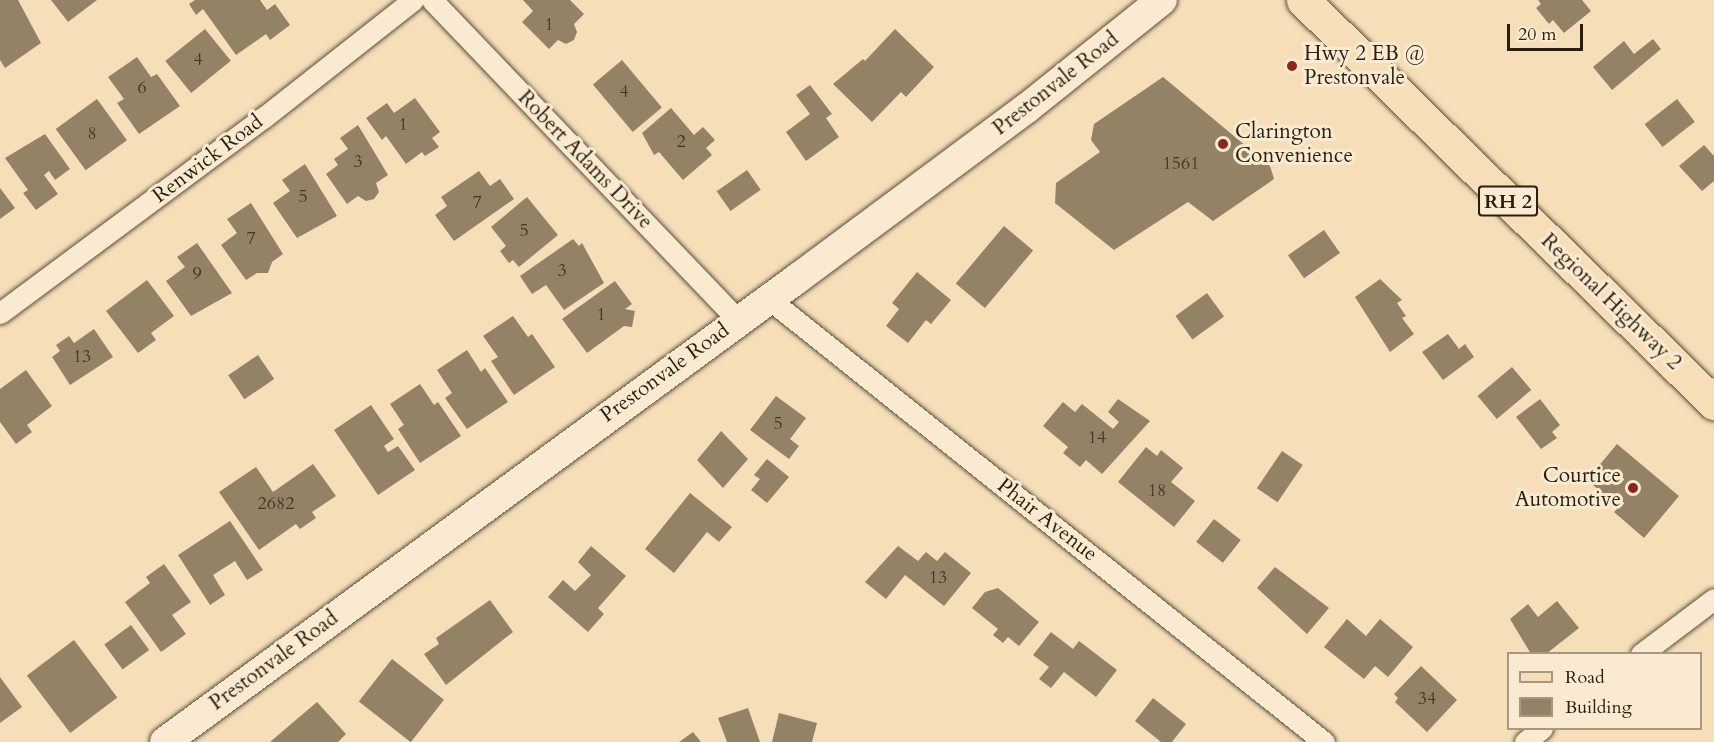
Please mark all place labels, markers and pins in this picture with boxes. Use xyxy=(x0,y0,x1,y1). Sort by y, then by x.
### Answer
place label: Hwy 2 EB @ Prestonvale xyxy=(1304,41,1425,91)
marker: Hwy 2 EB @ Prestonvale xyxy=(1285,59,1299,73)
place label: Clarington Convenience xyxy=(1235,119,1353,169)
marker: Clarington Convenience xyxy=(1216,137,1230,151)
place label: Courtice Automotive xyxy=(1515,463,1621,513)
marker: Courtice Automotive xyxy=(1626,481,1640,495)

